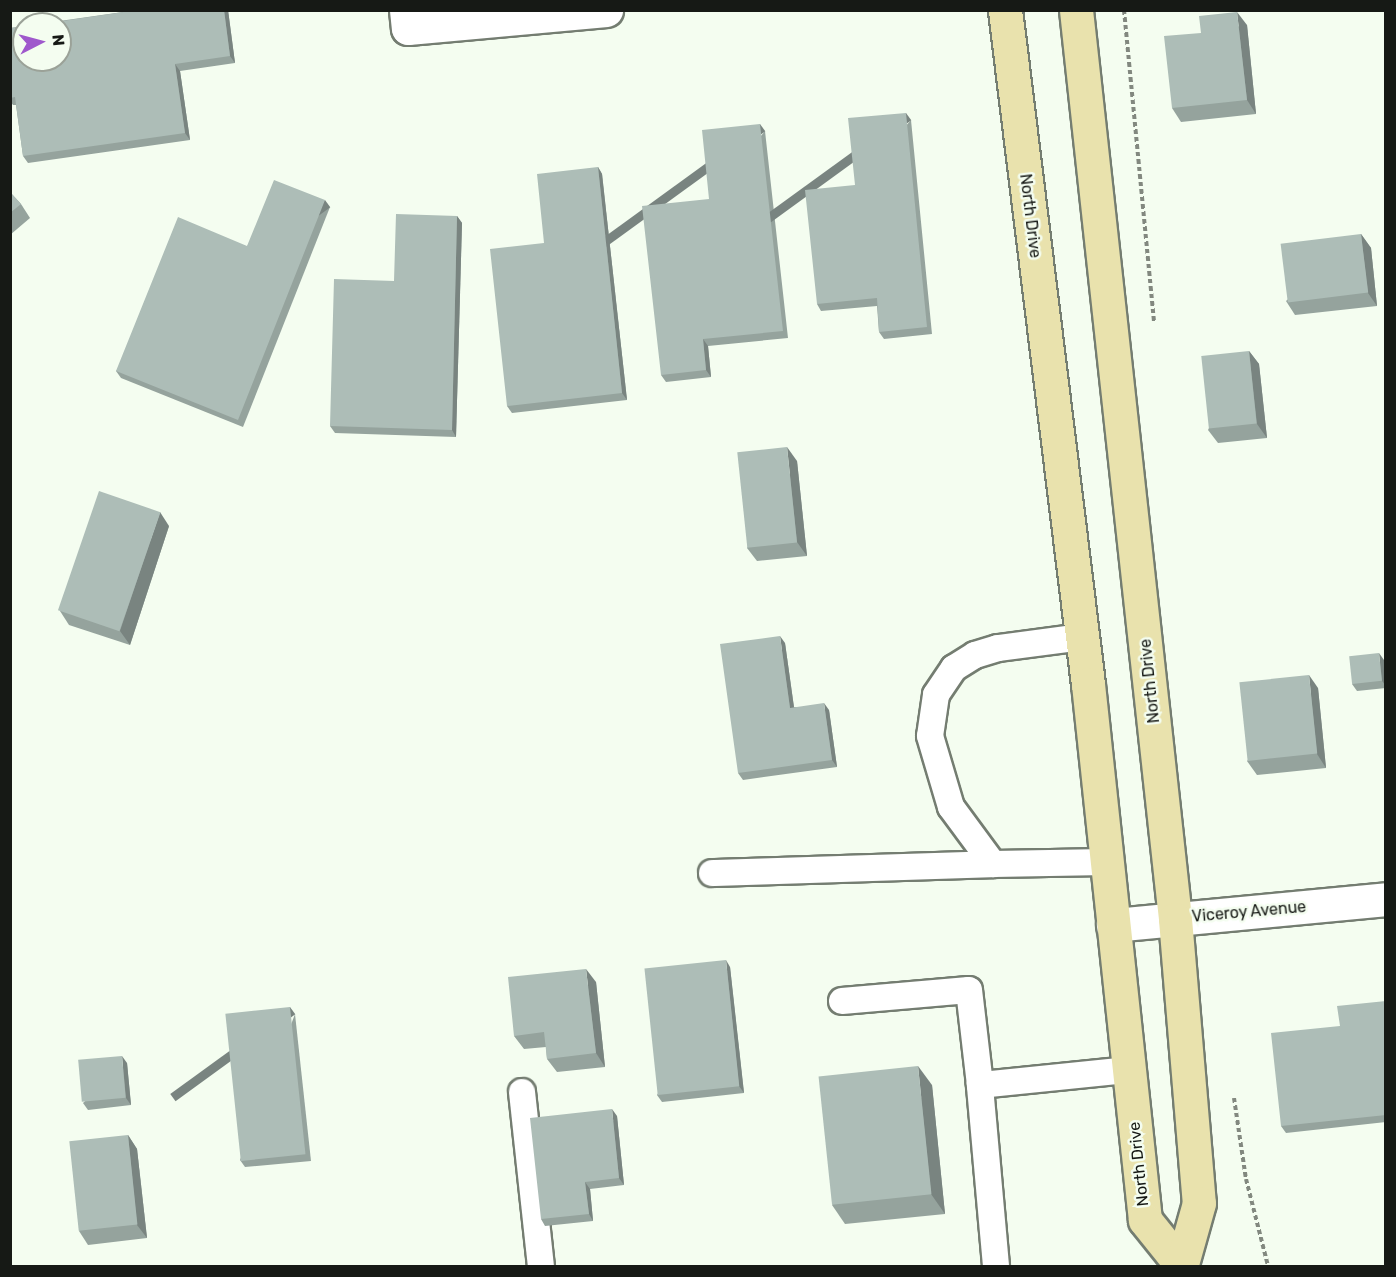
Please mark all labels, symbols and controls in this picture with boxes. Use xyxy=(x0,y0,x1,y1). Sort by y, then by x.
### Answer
north arrow xyxy=(12,12,72,72)
text: N xyxy=(48,34,68,47)
street label: North Drive xyxy=(1015,173,1045,259)
street label: North Drive xyxy=(1136,638,1164,724)
street label: Viceroy Avenue xyxy=(1191,897,1307,927)
street label: North Drive xyxy=(1125,1121,1153,1207)

